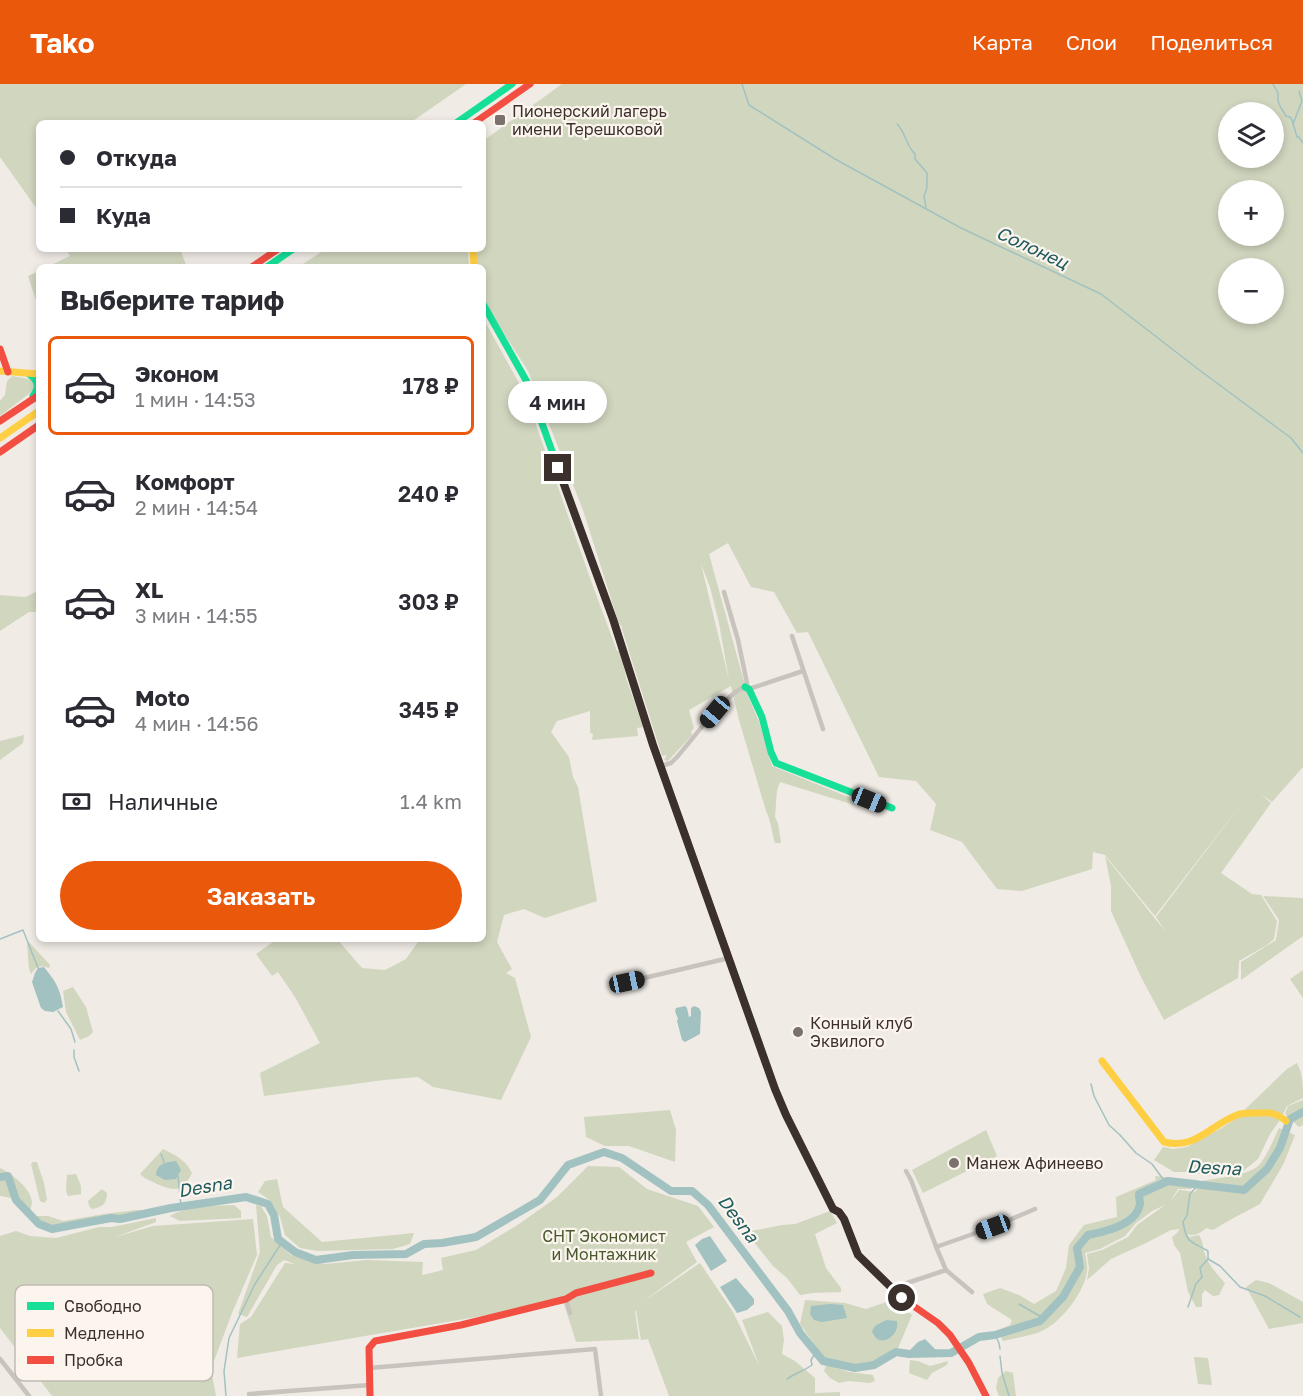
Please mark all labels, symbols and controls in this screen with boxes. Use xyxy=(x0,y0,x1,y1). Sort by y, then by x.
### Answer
text: Tako xyxy=(30,26,95,59)
text: Карта xyxy=(972,29,1033,55)
text: Слои xyxy=(1066,29,1117,55)
text: Поделиться xyxy=(1150,29,1273,55)
place label: Пионерский лагерь имени Терешковой xyxy=(512,101,667,139)
map controls xyxy=(1218,102,1284,324)
button: layers xyxy=(1218,102,1284,168)
marker: Пионерский лагерь имени Терешковой xyxy=(493,113,507,127)
text: Откуда xyxy=(96,144,177,171)
button: + xyxy=(1218,180,1284,246)
text: Куда xyxy=(96,202,151,229)
water label: Солонец xyxy=(993,221,1073,274)
button: − xyxy=(1218,258,1284,324)
text: Выберите тариф xyxy=(60,284,284,316)
icon: car xyxy=(63,359,117,413)
text: Эконом xyxy=(135,360,219,387)
text: 178 ₽ xyxy=(402,372,459,399)
callout: 4 мин xyxy=(508,381,608,423)
text: 1 мин · 14:53 xyxy=(135,387,256,411)
text: 4 мин xyxy=(529,390,586,414)
route end xyxy=(544,454,571,481)
icon: car xyxy=(63,467,117,521)
text: Комфорт xyxy=(135,468,235,495)
text: 240 ₽ xyxy=(398,480,459,507)
text: 2 мин · 14:54 xyxy=(135,495,258,519)
icon: car xyxy=(63,575,117,629)
text: XL xyxy=(135,576,163,603)
text: 303 ₽ xyxy=(398,588,459,615)
text: 3 мин · 14:55 xyxy=(135,603,258,627)
icon: car xyxy=(63,683,117,737)
text: Moto xyxy=(135,684,190,711)
car xyxy=(697,692,733,732)
text: 345 ₽ xyxy=(399,696,459,723)
text: 4 мин · 14:56 xyxy=(135,711,259,735)
icon: cash xyxy=(60,785,93,818)
car xyxy=(849,785,889,815)
text: Наличные xyxy=(108,788,218,815)
text: 1.4 km xyxy=(400,789,462,813)
button: Заказать xyxy=(60,861,462,930)
car xyxy=(608,969,646,995)
place label: Конный клуб Эквилого xyxy=(810,1013,913,1051)
marker: Конный клуб Эквилого xyxy=(791,1025,805,1039)
place label: Манеж Афинеево xyxy=(966,1153,1103,1173)
water label: Desna xyxy=(1187,1155,1242,1179)
marker: Манеж Афинеево xyxy=(947,1156,961,1170)
water label: Desna xyxy=(177,1171,234,1201)
water label: Desna xyxy=(714,1190,764,1247)
car xyxy=(973,1212,1013,1242)
park label: СНТ Экономист и Монтажник xyxy=(542,1226,666,1264)
route start xyxy=(888,1284,915,1311)
legend xyxy=(15,1285,213,1381)
text: Свободно xyxy=(64,1296,142,1316)
text: Медленно xyxy=(64,1323,145,1343)
text: Пробка xyxy=(64,1350,123,1370)

